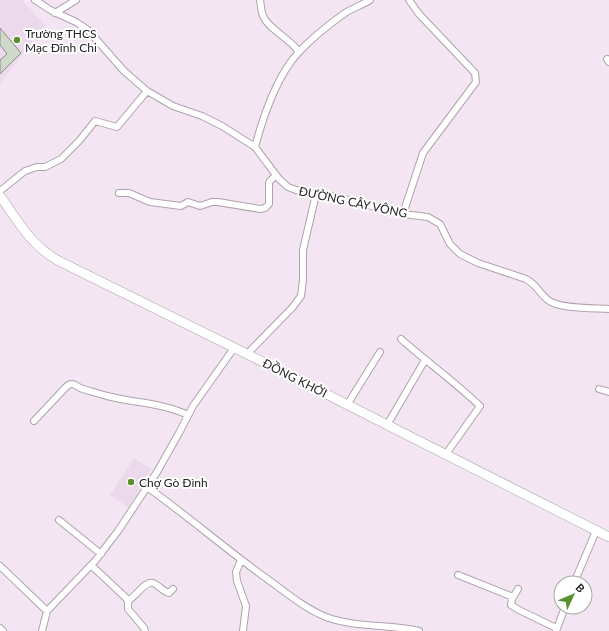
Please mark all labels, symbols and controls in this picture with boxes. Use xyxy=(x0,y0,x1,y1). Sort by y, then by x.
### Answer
place label: Trường THCS Mạc Đĩnh Chi xyxy=(25,26,97,55)
marker: Trường THCS Mạc Đĩnh Chi xyxy=(12,35,22,45)
street label: ĐƯỜNG CÂY VÔNG xyxy=(297,183,409,221)
street label: ĐỒNG KHỞI xyxy=(260,355,330,401)
place label: Chợ Gò Đình xyxy=(139,475,208,490)
marker: Chợ Gò Đình xyxy=(126,477,136,487)
north arrow xyxy=(553,575,593,615)
text: B xyxy=(573,581,588,595)

